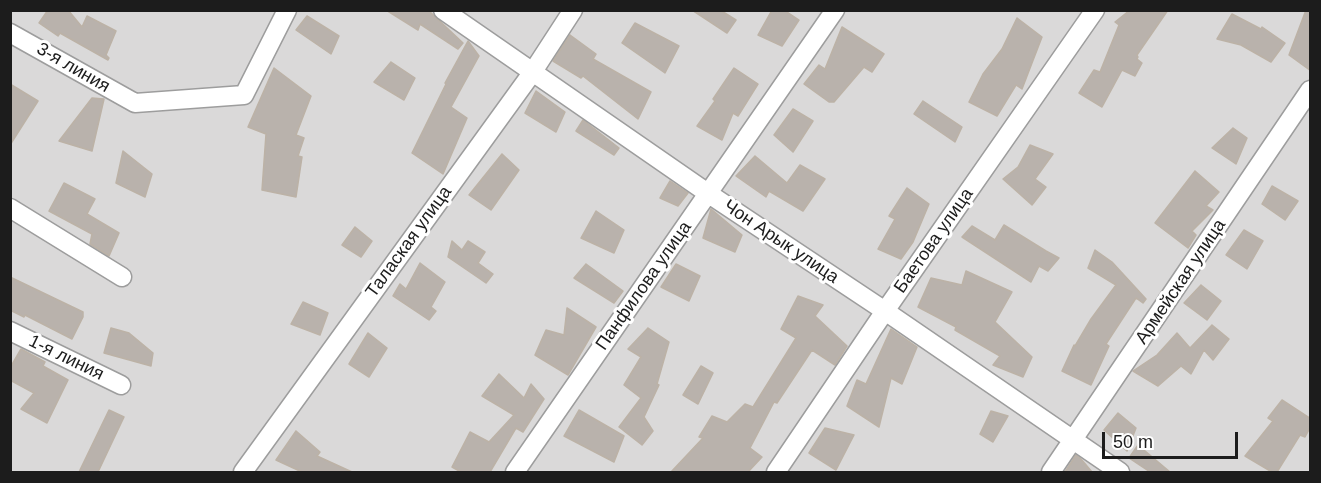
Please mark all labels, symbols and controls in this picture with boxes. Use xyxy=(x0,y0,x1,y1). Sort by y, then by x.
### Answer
street label: 3-я линия xyxy=(33,38,113,98)
street label: Талаская улица xyxy=(361,182,457,302)
street label: Баетова улица xyxy=(890,184,978,298)
street label: Чон Арык улица xyxy=(719,196,843,288)
street label: Армейская улица xyxy=(1131,215,1231,349)
street label: Панфилова улица xyxy=(591,217,697,355)
street label: 1-я линия xyxy=(25,331,107,385)
scale bar xyxy=(1105,420,1242,458)
text: 50 m xyxy=(1113,432,1153,452)

